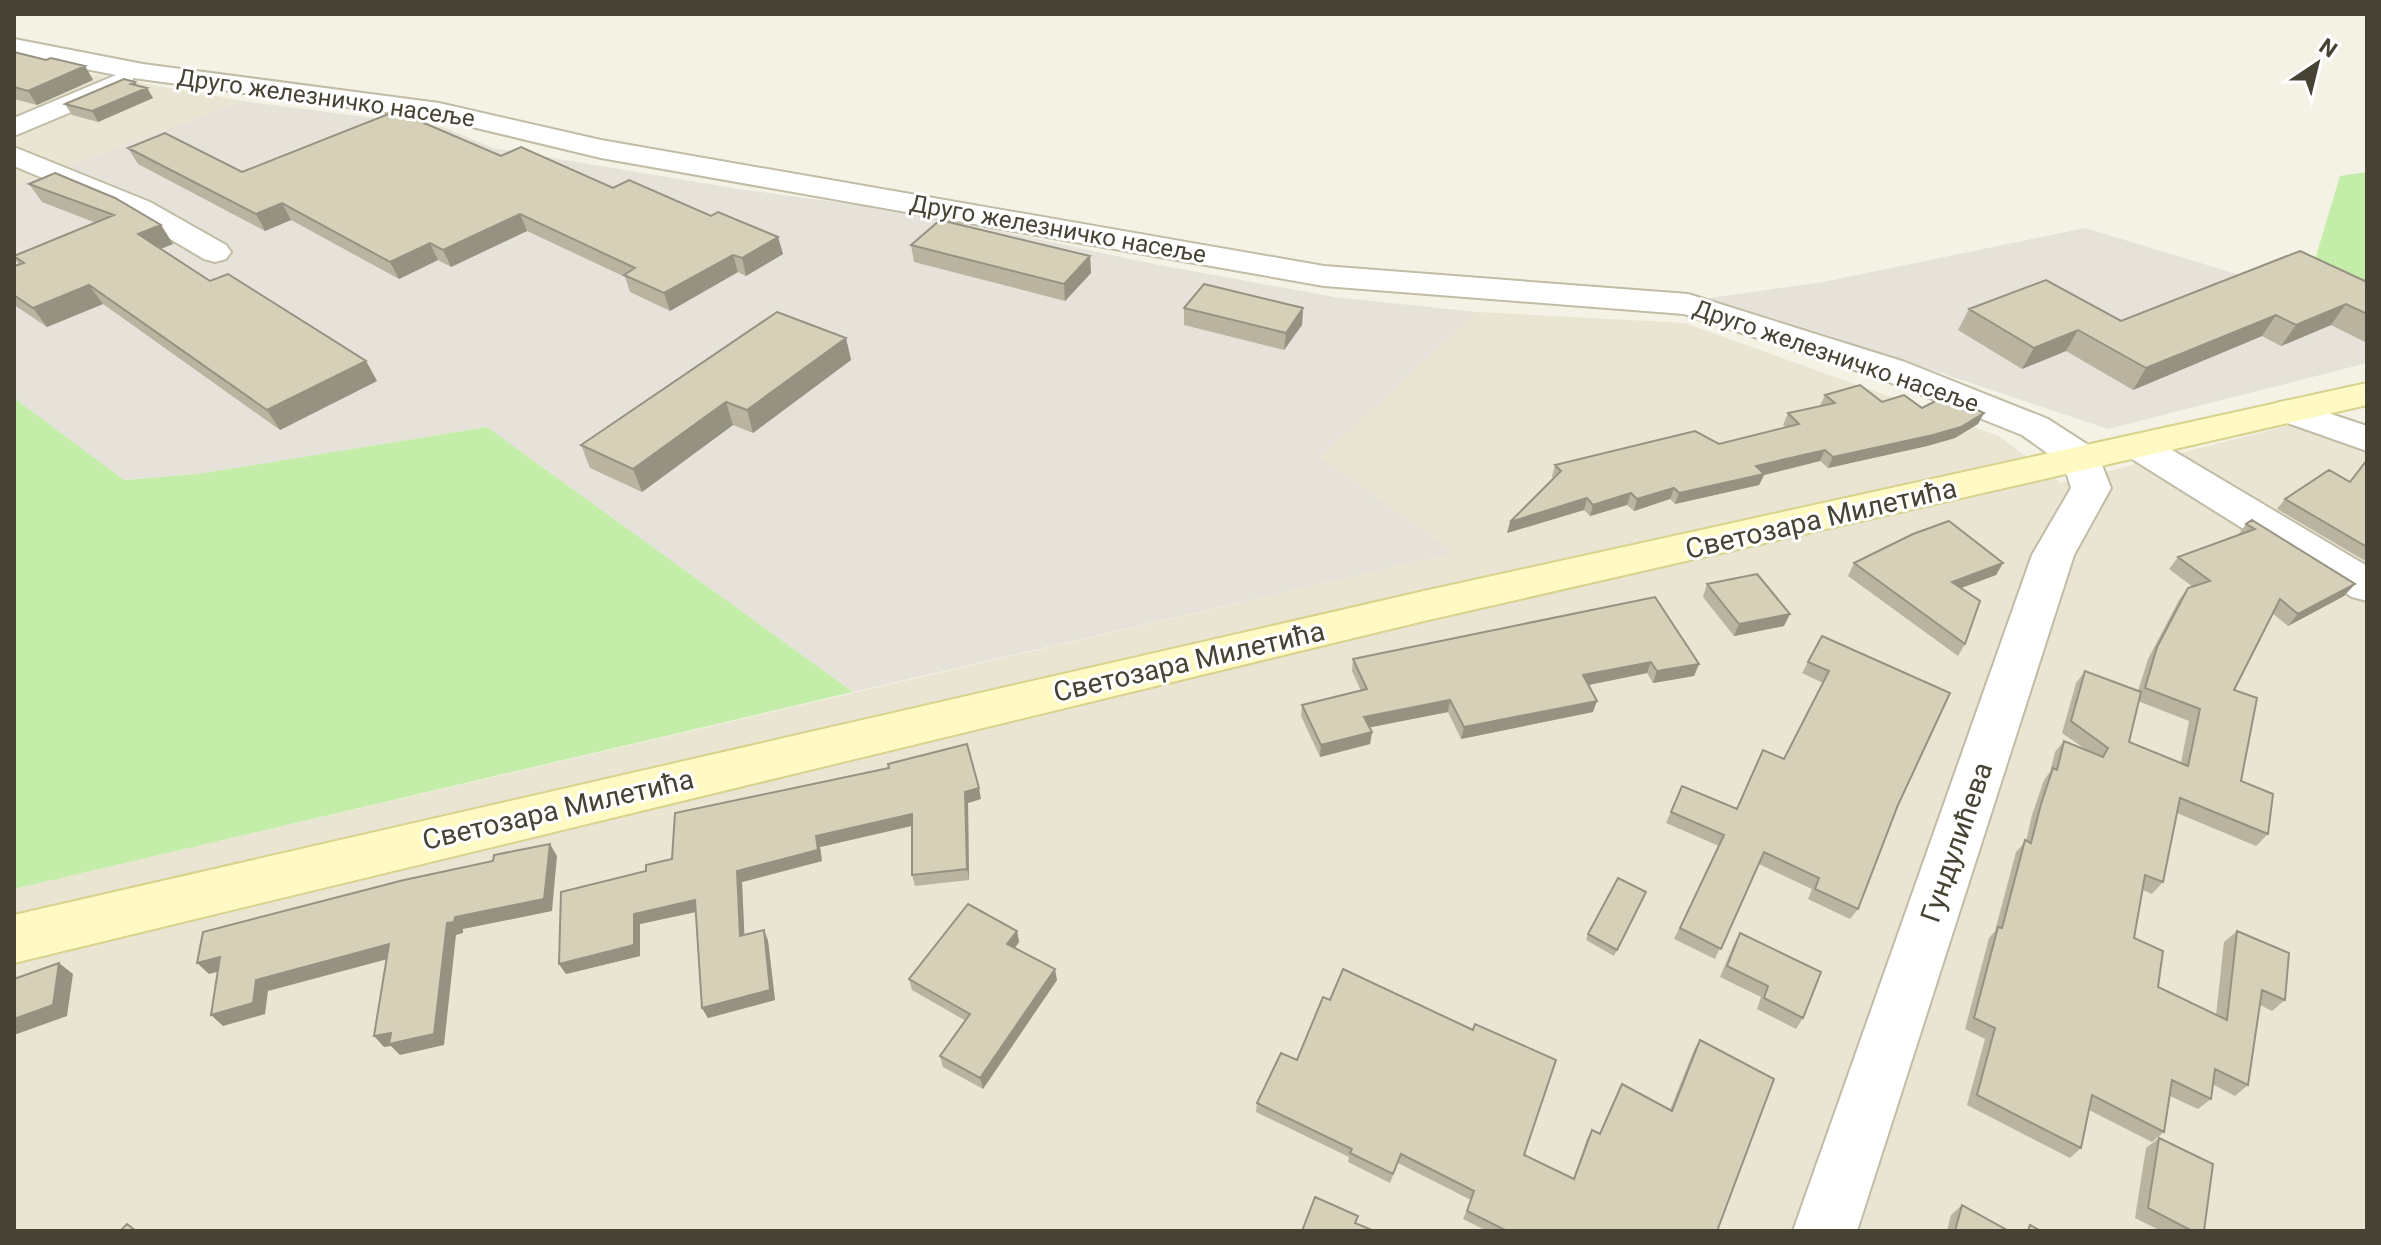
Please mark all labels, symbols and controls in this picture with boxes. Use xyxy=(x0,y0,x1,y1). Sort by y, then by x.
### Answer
north arrow xyxy=(2277,24,2357,104)
text: N xyxy=(2315,33,2342,63)
street label: Друго железничко насеље xyxy=(175,63,477,133)
street label: Друго железничко насеље xyxy=(908,189,1208,269)
street label: Друго железничко насеље xyxy=(1689,294,1983,418)
street label: Светозара Милетића xyxy=(1682,471,1960,566)
street label: Светозара Милетића xyxy=(1050,614,1328,709)
street label: Гундулићева xyxy=(1914,758,1999,926)
street label: Светозара Милетића xyxy=(419,762,697,857)

